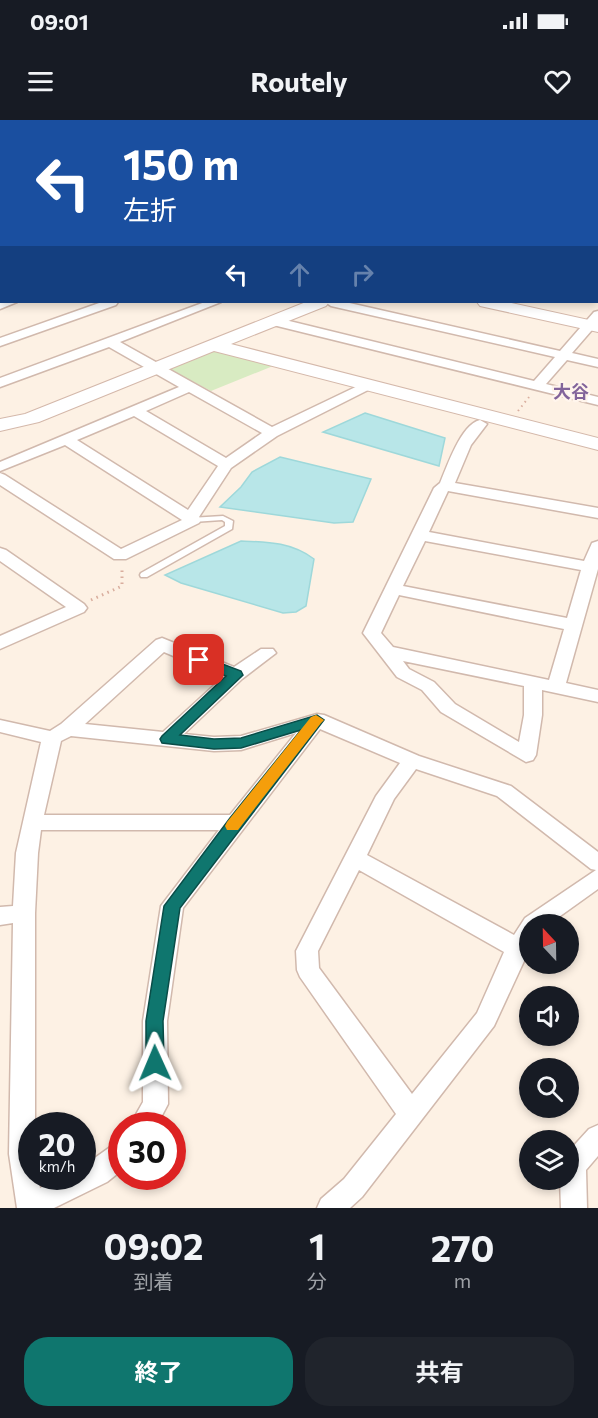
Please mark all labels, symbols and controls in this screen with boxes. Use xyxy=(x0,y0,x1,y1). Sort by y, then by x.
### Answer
text: 09:01 xyxy=(30,8,89,35)
icon: menu xyxy=(24,65,57,98)
text: Routely xyxy=(251,65,347,98)
icon: heart xyxy=(541,65,574,98)
text: 150 m xyxy=(123,137,239,189)
icon: left xyxy=(24,144,102,222)
text: 左折 xyxy=(123,193,177,226)
icon: left xyxy=(220,258,253,291)
icon: ahead xyxy=(283,258,316,291)
icon: right xyxy=(346,258,379,291)
district label: 大谷 xyxy=(553,380,589,402)
pin xyxy=(173,634,224,685)
icon: arrive xyxy=(182,643,215,676)
north arrow xyxy=(519,914,579,974)
map controls xyxy=(519,914,579,1190)
button: sound xyxy=(519,986,579,1046)
position arrow xyxy=(123,1031,187,1095)
button: search xyxy=(519,1058,579,1118)
speed limit sign: 30 xyxy=(108,1112,186,1190)
text: 20 xyxy=(39,1125,75,1162)
button: layers xyxy=(519,1130,579,1190)
text: km/h xyxy=(39,1157,75,1175)
text: 09:02 xyxy=(104,1223,203,1267)
text: 1 xyxy=(309,1223,325,1267)
text: 270 xyxy=(431,1225,494,1269)
text: m xyxy=(454,1268,471,1292)
text: 到着 xyxy=(134,1269,174,1293)
text: 分 xyxy=(307,1269,327,1293)
button: 終了 xyxy=(24,1337,293,1406)
button: 共有 xyxy=(305,1337,574,1406)

